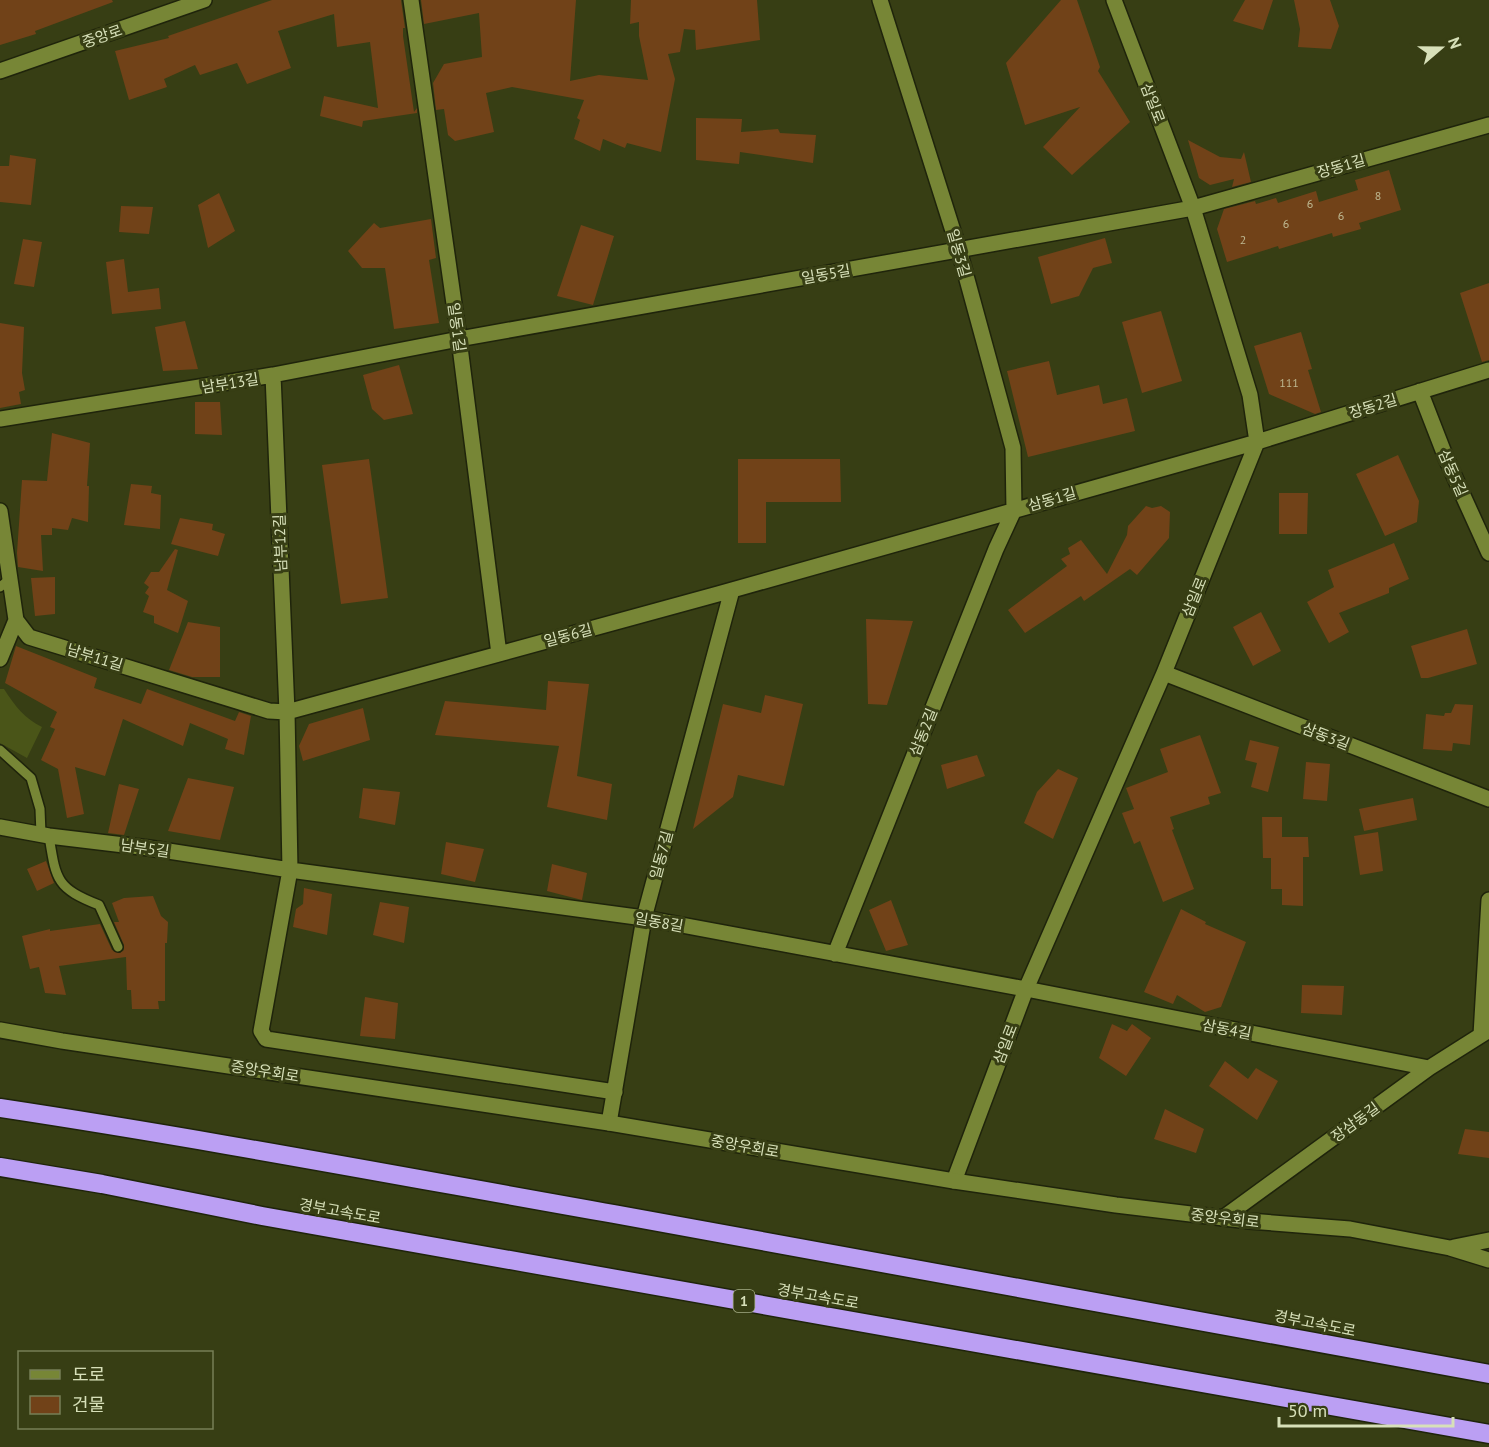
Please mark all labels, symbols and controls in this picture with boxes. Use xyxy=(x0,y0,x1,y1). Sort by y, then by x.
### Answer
north arrow xyxy=(1411,18,1471,78)
street label: 중앙로 xyxy=(79,20,125,52)
text: N xyxy=(1444,35,1466,51)
street label: 삼일로 xyxy=(1137,80,1169,126)
street label: 장동1길 xyxy=(1315,150,1367,182)
house number: 8 xyxy=(1375,188,1381,203)
house number: 6 xyxy=(1307,196,1313,211)
house number: 6 xyxy=(1338,208,1344,223)
house number: 6 xyxy=(1283,216,1289,231)
street label: 일동3길 xyxy=(943,227,975,279)
house number: 2 xyxy=(1240,232,1246,247)
street label: 일동5길 xyxy=(800,260,852,288)
street label: 일동1길 xyxy=(444,301,470,353)
street label: 남부13길 xyxy=(200,369,260,397)
house number: 111 xyxy=(1279,375,1299,390)
street label: 장동2길 xyxy=(1347,390,1399,422)
street label: 삼동5길 xyxy=(1434,446,1472,500)
street label: 삼동1길 xyxy=(1026,483,1078,515)
street label: 남부12길 xyxy=(269,514,291,572)
street label: 삼일로 xyxy=(1177,574,1211,620)
street label: 일동6길 xyxy=(542,619,594,651)
street label: 남부11길 xyxy=(65,639,125,675)
street label: 삼동2길 xyxy=(905,705,941,759)
street label: 삼동3길 xyxy=(1299,718,1353,754)
street label: 일동7길 xyxy=(645,829,677,881)
street label: 남부5길 xyxy=(119,835,171,861)
street label: 일동8길 xyxy=(633,908,685,936)
street label: 삼동4길 xyxy=(1201,1015,1253,1043)
street label: 삼일로 xyxy=(989,1021,1021,1067)
street label: 중앙우회로 xyxy=(229,1056,301,1086)
street label: 장삼동길 xyxy=(1327,1098,1383,1146)
street label: 중앙우회로 xyxy=(709,1131,781,1161)
street label: 경부고속도로 xyxy=(298,1194,382,1228)
street label: 중앙우회로 xyxy=(1190,1204,1260,1232)
street label: 경부고속도로 xyxy=(776,1279,860,1313)
road number: 1 xyxy=(734,1290,754,1312)
street label: 경부고속도로 xyxy=(1273,1306,1357,1340)
legend xyxy=(18,1351,213,1429)
text: 도로 xyxy=(72,1363,105,1386)
scale bar xyxy=(1279,1390,1453,1428)
text: 건물 xyxy=(72,1393,105,1416)
text: 50 m xyxy=(1288,1399,1327,1422)

